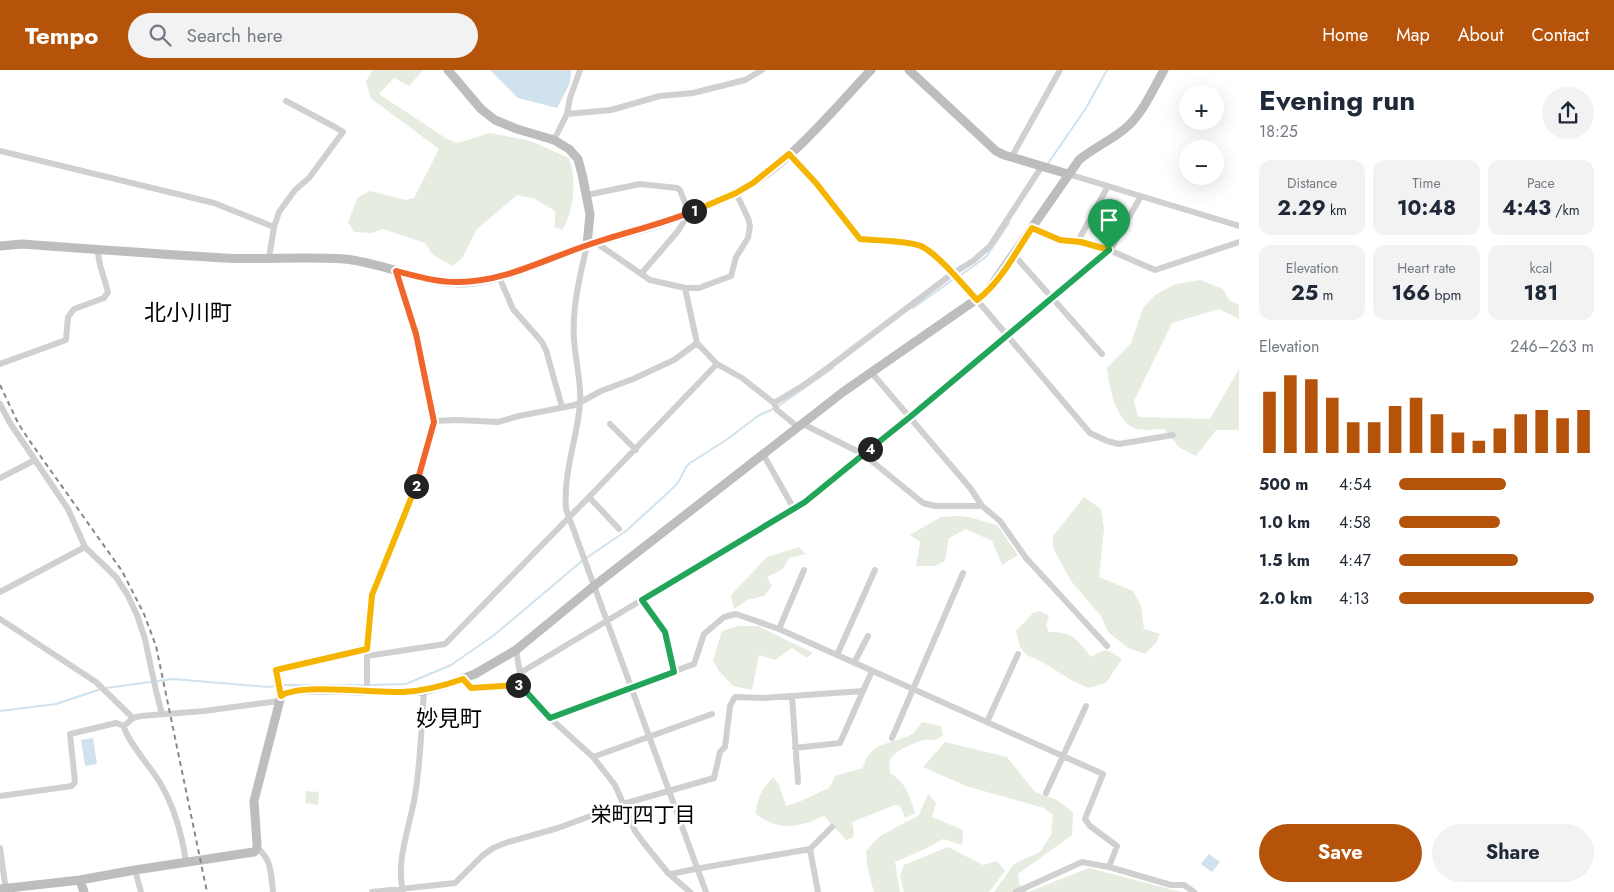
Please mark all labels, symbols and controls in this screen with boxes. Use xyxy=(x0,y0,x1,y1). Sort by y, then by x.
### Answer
search box xyxy=(128,13,478,58)
text: Tempo xyxy=(25,18,98,53)
icon: search xyxy=(146,21,174,49)
text: Search here xyxy=(186,22,283,49)
text: Home xyxy=(1322,22,1368,48)
text: Map xyxy=(1396,22,1430,48)
text: About xyxy=(1458,22,1503,48)
text: Contact xyxy=(1531,22,1589,48)
text: Evening run xyxy=(1259,80,1415,121)
map controls xyxy=(1179,85,1224,185)
button: + xyxy=(1179,85,1224,130)
button: share xyxy=(1542,87,1594,139)
text: 18:25 xyxy=(1259,120,1298,143)
button: − xyxy=(1179,140,1224,185)
text: Distance xyxy=(1287,173,1337,193)
text: Time xyxy=(1412,173,1441,193)
text: Pace xyxy=(1527,173,1555,193)
text: 2.29 xyxy=(1277,193,1326,223)
text: 10:48 xyxy=(1397,193,1456,223)
text: 4:43 xyxy=(1502,193,1551,223)
pin: 1 xyxy=(682,198,706,224)
pin xyxy=(1088,199,1130,250)
text: km xyxy=(1326,200,1347,220)
text: /km xyxy=(1551,200,1580,220)
text: 1 xyxy=(691,201,698,221)
icon: arrive xyxy=(1095,206,1123,234)
text: Elevation xyxy=(1286,258,1339,278)
text: Heart rate xyxy=(1397,258,1456,278)
text: kcal xyxy=(1530,258,1552,278)
text: 25 xyxy=(1291,278,1318,308)
text: 166 xyxy=(1392,278,1430,308)
text: 181 xyxy=(1524,278,1558,308)
text: m xyxy=(1318,285,1333,305)
text: bpm xyxy=(1430,285,1461,305)
district label: 北小川町 xyxy=(144,296,232,328)
text: Elevation xyxy=(1259,335,1319,358)
text: 246–263 m xyxy=(1510,335,1594,358)
pin: 4 xyxy=(858,436,882,462)
text: 4 xyxy=(866,439,875,459)
text: 500 m xyxy=(1259,473,1308,496)
text: 4:54 xyxy=(1339,473,1371,496)
pin: 2 xyxy=(404,474,428,498)
text: 2 xyxy=(412,476,421,496)
text: 1.0 km xyxy=(1259,511,1310,534)
text: 4:58 xyxy=(1339,511,1371,534)
text: 1.5 km xyxy=(1259,549,1310,572)
text: 4:47 xyxy=(1339,549,1371,572)
text: 2.0 km xyxy=(1259,587,1312,610)
text: 4:13 xyxy=(1339,587,1369,610)
pin: 3 xyxy=(506,672,530,698)
text: 3 xyxy=(514,675,523,695)
district label: 妙見町 xyxy=(416,702,482,734)
district label: 栄町四丁目 xyxy=(591,800,696,830)
button: Save xyxy=(1259,824,1422,882)
button: Share xyxy=(1432,824,1594,882)

